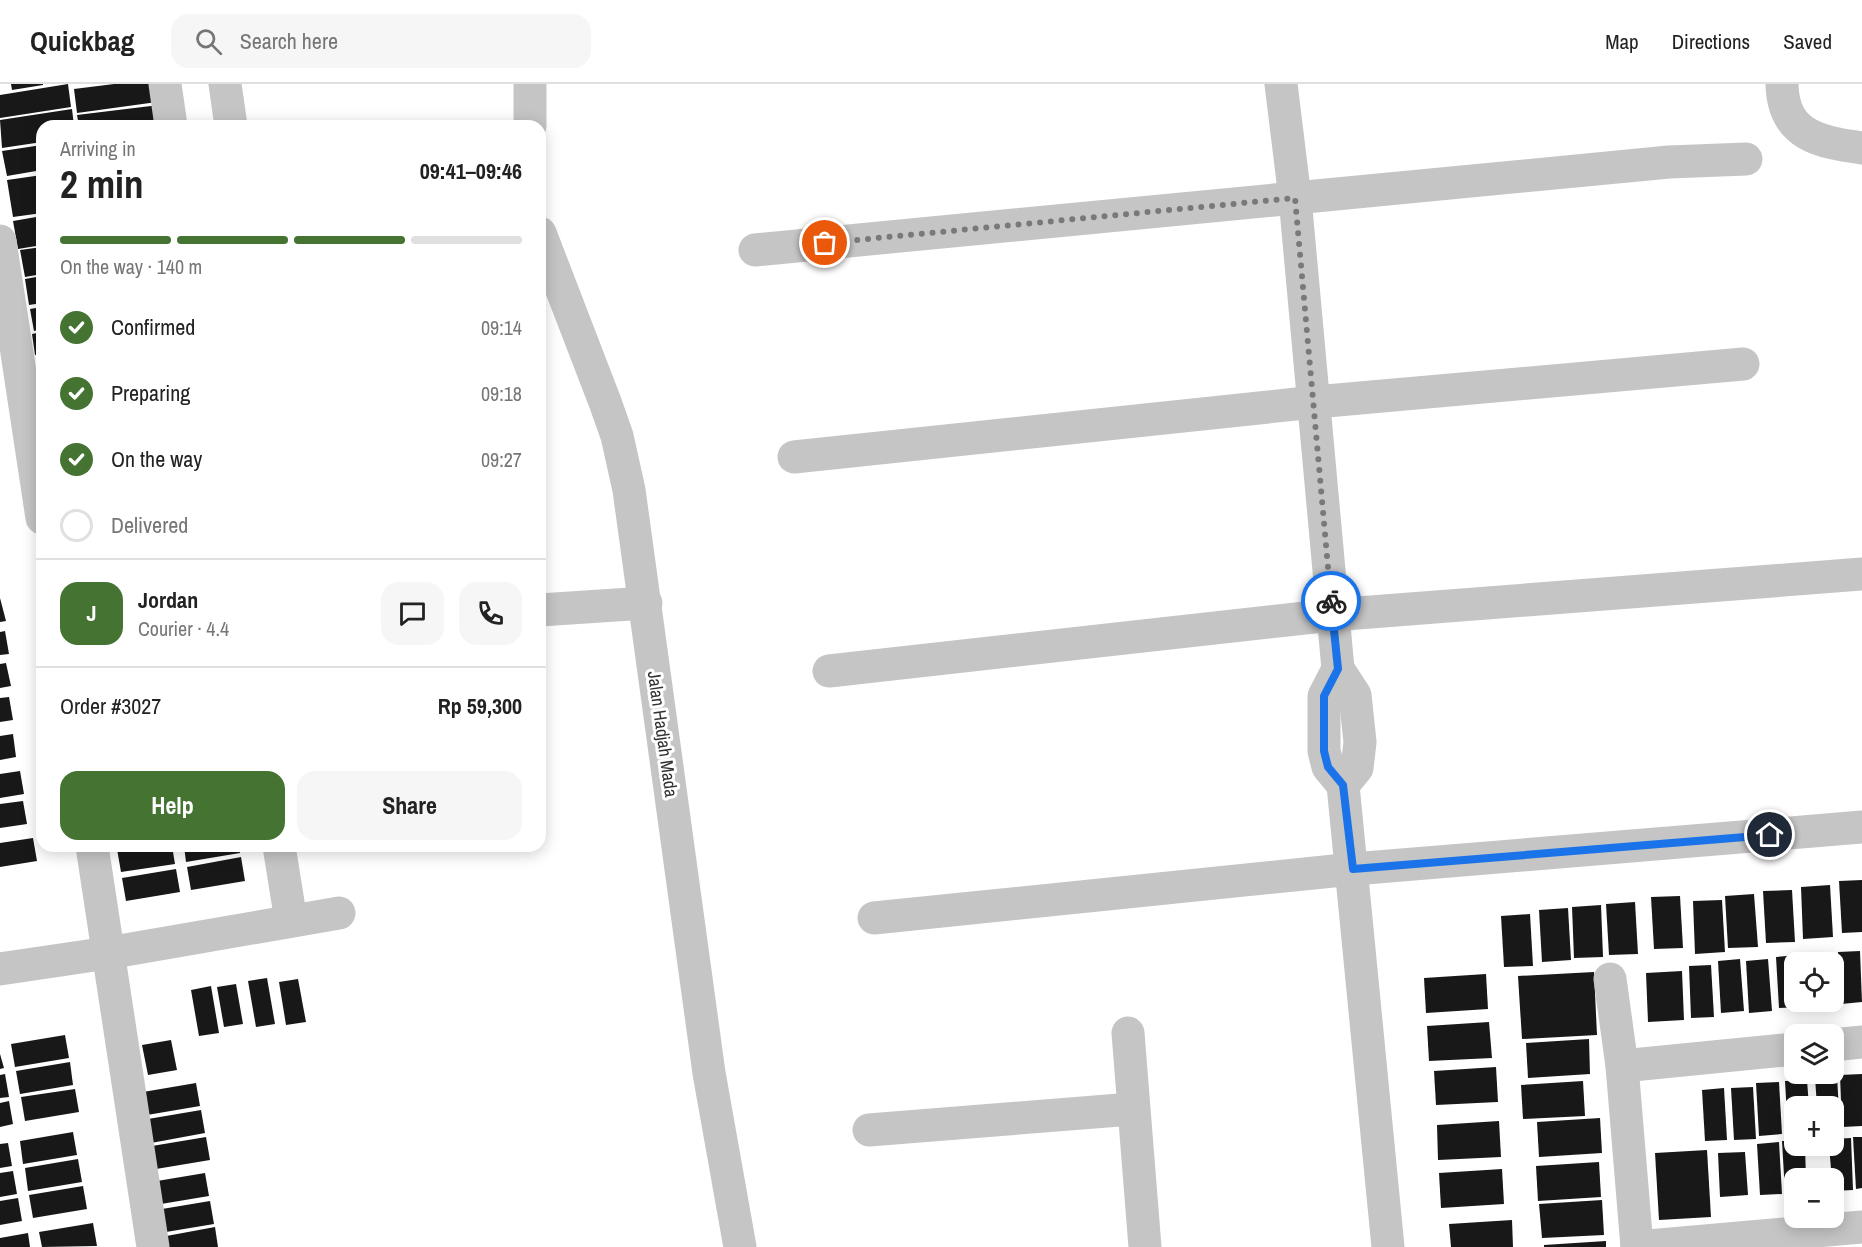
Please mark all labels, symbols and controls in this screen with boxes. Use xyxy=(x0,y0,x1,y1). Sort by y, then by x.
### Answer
search box xyxy=(171,14,591,68)
text: Quickbag xyxy=(30,22,135,60)
icon: search xyxy=(192,25,225,58)
text: Search here xyxy=(240,26,338,56)
text: Map xyxy=(1605,27,1639,56)
text: Directions xyxy=(1672,27,1750,56)
text: Saved xyxy=(1783,27,1832,56)
text: Arriving in xyxy=(60,135,136,162)
text: 09:41–09:46 xyxy=(420,156,522,186)
text: 2 min xyxy=(60,158,144,210)
pin xyxy=(799,217,850,268)
icon: bag xyxy=(808,226,841,259)
text: On the way · 140 m xyxy=(60,253,202,280)
icon: check xyxy=(60,311,93,344)
text: Confirmed xyxy=(111,312,195,342)
text: 09:14 xyxy=(481,314,522,341)
icon: check xyxy=(60,377,93,410)
text: Preparing xyxy=(111,378,190,408)
text: 09:18 xyxy=(481,380,522,407)
icon: check xyxy=(60,443,93,476)
text: On the way xyxy=(111,444,202,474)
text: 09:27 xyxy=(481,446,522,473)
text: Delivered xyxy=(111,510,188,540)
courier xyxy=(1301,571,1361,631)
button: chat xyxy=(381,582,444,645)
button: phone xyxy=(459,582,522,645)
text: Jordan xyxy=(138,585,198,615)
icon: bike xyxy=(1315,585,1348,618)
text: J xyxy=(86,598,97,628)
text: Courier · 4.4 xyxy=(138,615,229,642)
street label: Jalan Hadjah Mada xyxy=(642,669,684,799)
text: Order #3027 xyxy=(60,691,161,721)
text: Rp 59,300 xyxy=(438,691,522,721)
button: Help xyxy=(60,771,285,840)
button: Share xyxy=(297,771,522,840)
pin xyxy=(1744,809,1795,860)
icon: home xyxy=(1753,818,1786,851)
map controls xyxy=(1784,952,1844,1228)
button: locate xyxy=(1784,952,1844,1012)
button: layers xyxy=(1784,1024,1844,1084)
button: + xyxy=(1784,1096,1844,1156)
button: − xyxy=(1784,1168,1844,1228)

